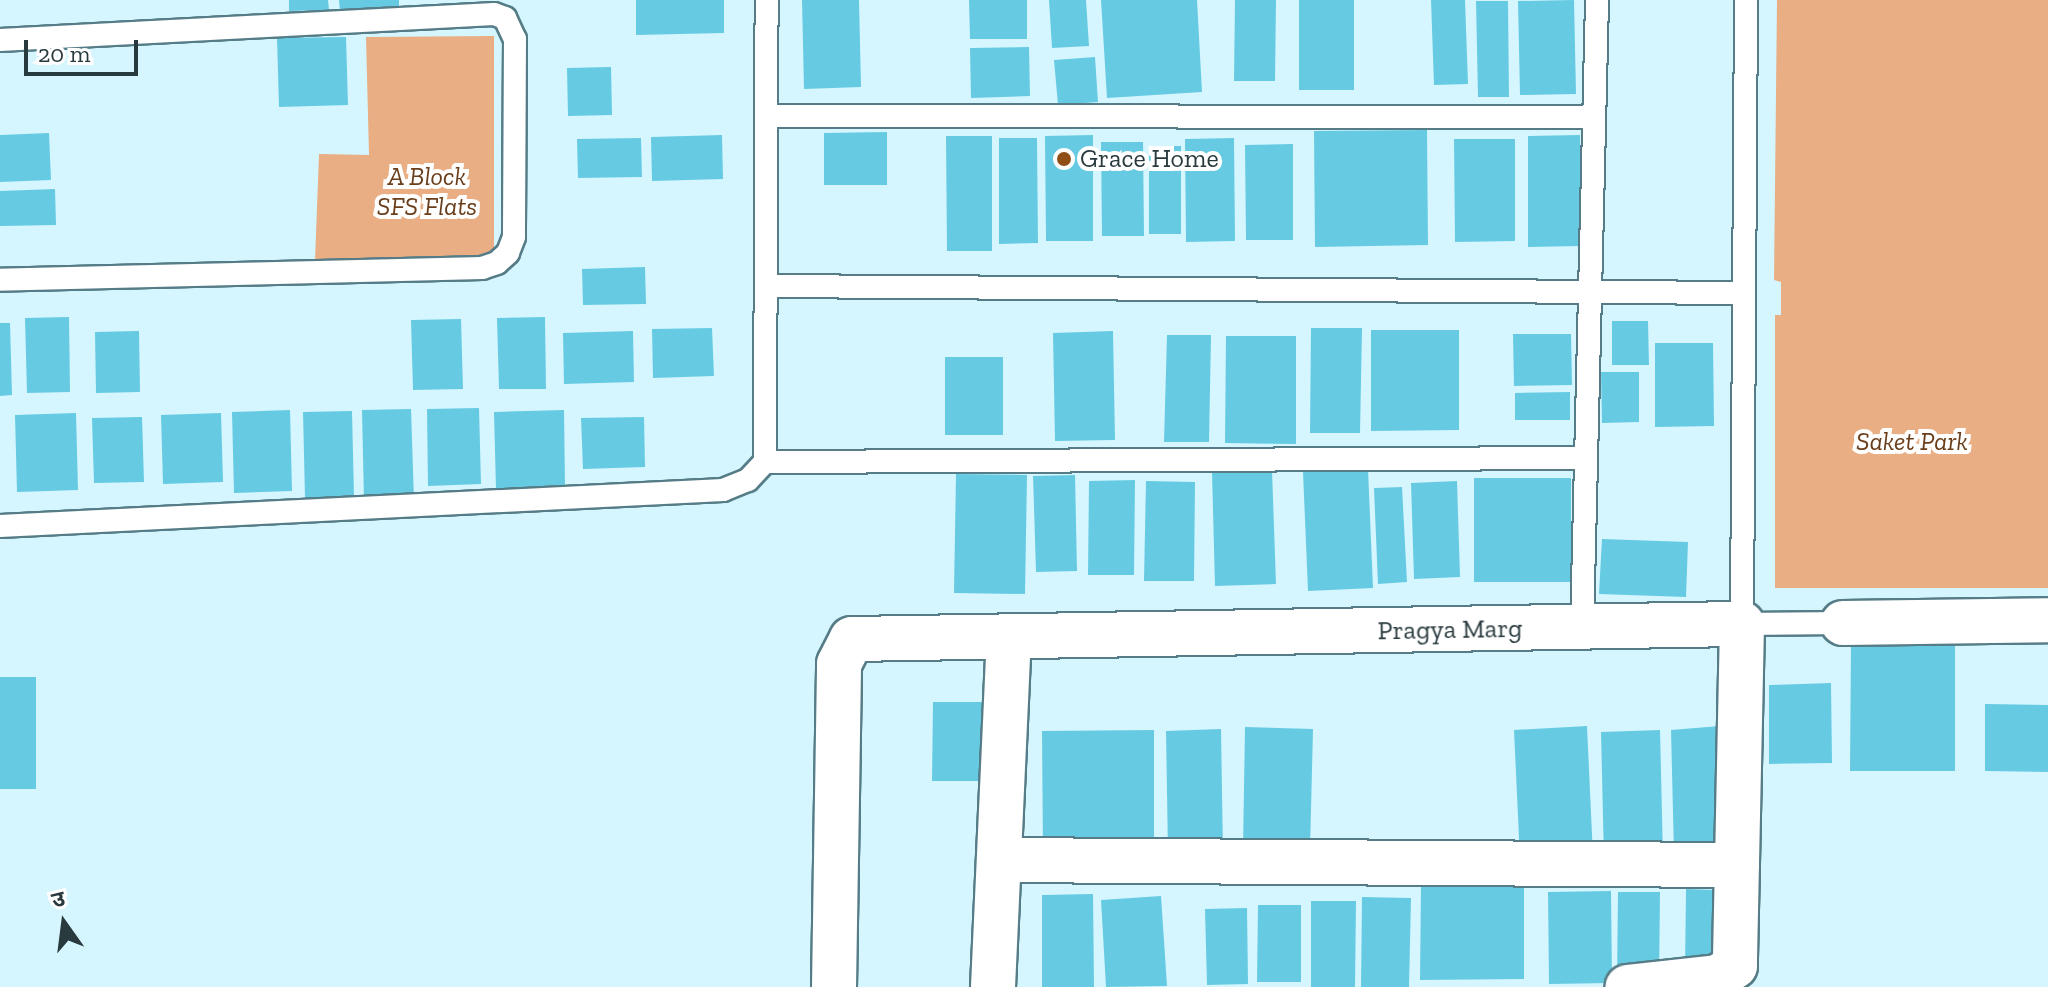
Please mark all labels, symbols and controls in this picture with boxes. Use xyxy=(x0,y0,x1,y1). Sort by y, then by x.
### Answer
scale bar xyxy=(28,24,142,74)
text: 20 m xyxy=(38,39,90,68)
place label: Grace Home xyxy=(1080,143,1219,175)
marker: Grace Home xyxy=(1055,150,1073,168)
park label: A Block SFS Flats xyxy=(377,161,477,222)
park label: Saket Park xyxy=(1856,426,1968,458)
street label: Pragya Marg xyxy=(1377,613,1523,647)
north arrow xyxy=(24,883,104,963)
text: उ xyxy=(49,885,68,914)

